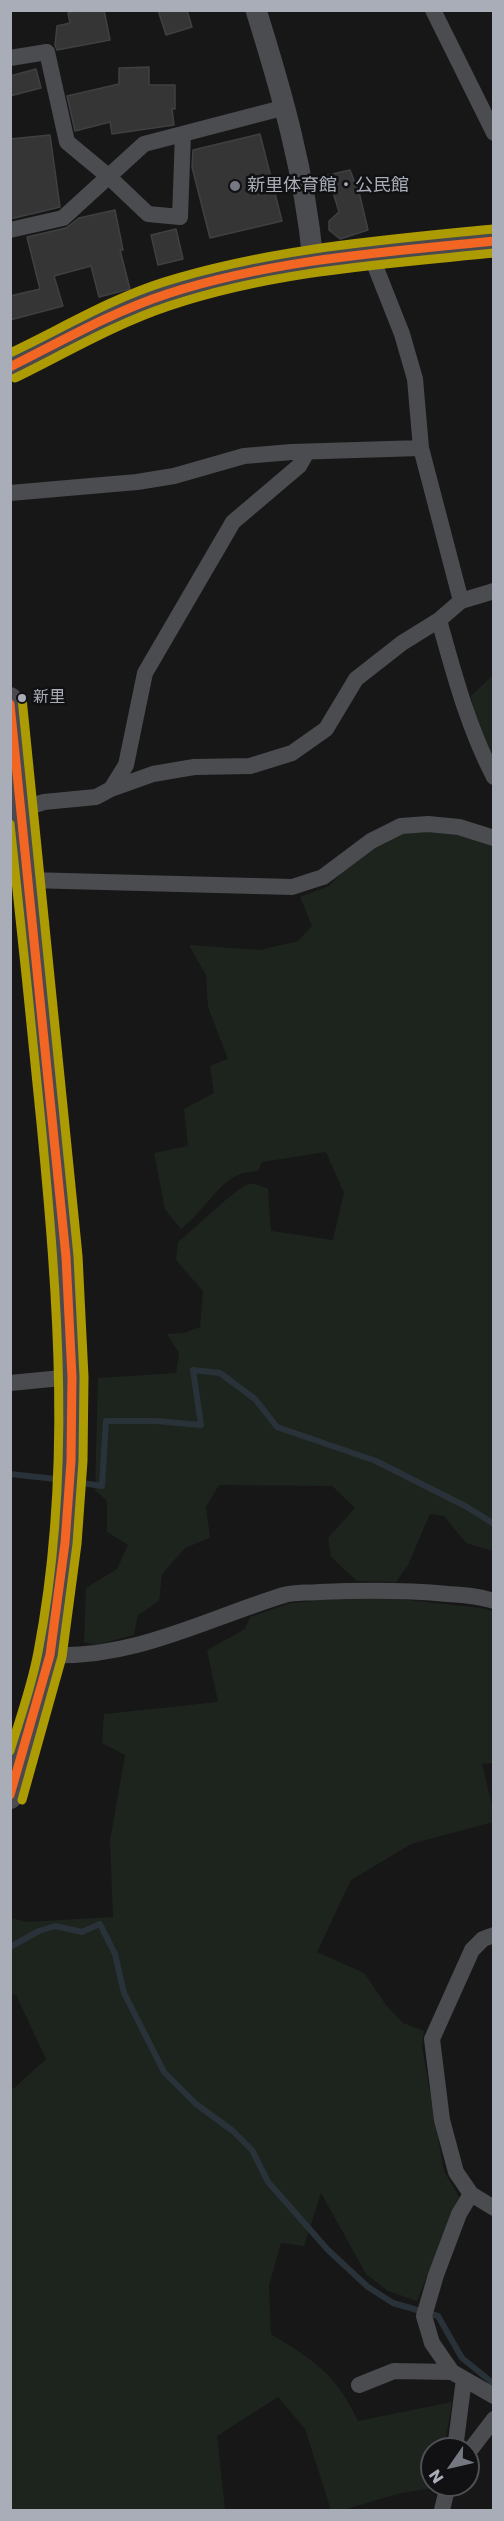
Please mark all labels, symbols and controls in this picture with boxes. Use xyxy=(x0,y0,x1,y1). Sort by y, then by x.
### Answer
place label: 新里体育館・公民館 xyxy=(247,175,409,197)
marker: 新里体育館・公民館 xyxy=(228,179,242,193)
place label: 新里 xyxy=(33,688,65,708)
marker: 新里 xyxy=(16,692,28,704)
north arrow xyxy=(420,2437,480,2497)
text: N xyxy=(423,2465,449,2488)

